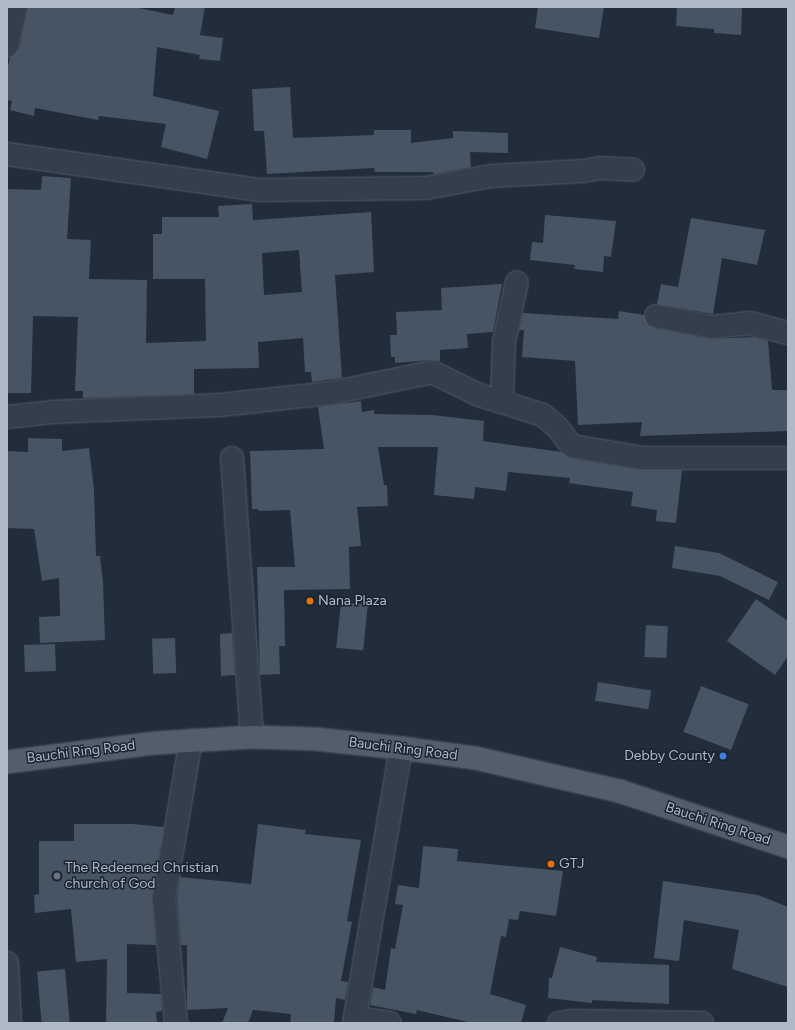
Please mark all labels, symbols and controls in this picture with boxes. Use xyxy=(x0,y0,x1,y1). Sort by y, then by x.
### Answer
place label: Nana Plaza xyxy=(318,593,387,609)
marker: Nana Plaza xyxy=(305,596,315,606)
street label: Bauchi Ring Road xyxy=(348,734,458,764)
street label: Bauchi Ring Road xyxy=(26,737,136,767)
place label: Debby County xyxy=(624,748,715,764)
marker: Debby County xyxy=(718,751,728,761)
street label: Bauchi Ring Road xyxy=(663,799,773,849)
place label: GTJ xyxy=(559,856,585,872)
marker: GTJ xyxy=(546,859,556,869)
place label: The Redeemed Christian church of God xyxy=(65,860,219,892)
marker: The Redeemed Christian church of God xyxy=(52,871,62,881)

